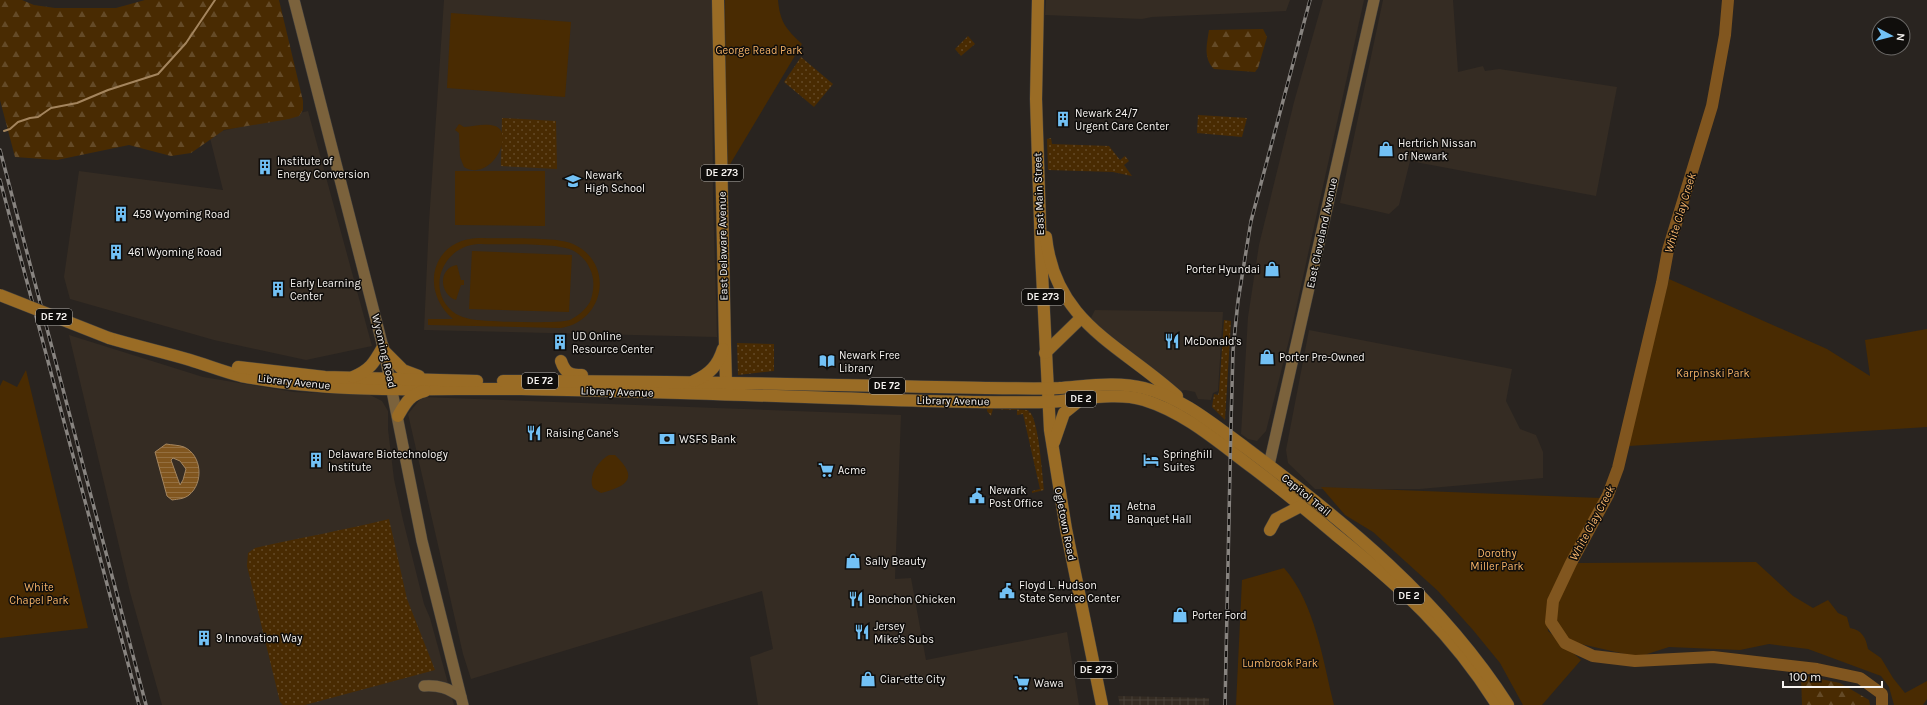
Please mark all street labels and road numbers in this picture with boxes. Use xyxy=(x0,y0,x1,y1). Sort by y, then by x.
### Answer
street label: East Main Street xyxy=(1031,152,1047,236)
road number: DE 273 xyxy=(701,165,743,181)
street label: East Cleveland Avenue xyxy=(1304,176,1340,289)
street label: East Delaware Avenue xyxy=(716,191,730,301)
road number: DE 273 xyxy=(1022,289,1064,305)
road number: DE 72 xyxy=(36,309,72,325)
street label: Wyoming Road xyxy=(369,313,399,389)
street label: Library Avenue xyxy=(257,372,331,392)
road number: DE 72 xyxy=(522,373,558,389)
road number: DE 72 xyxy=(869,378,905,394)
street label: Library Avenue xyxy=(580,384,654,400)
road number: DE 2 xyxy=(1066,391,1096,407)
street label: Library Avenue xyxy=(916,394,990,408)
street label: Capitol Trail xyxy=(1279,471,1333,519)
street label: Ogletown Road xyxy=(1051,486,1079,562)
road number: DE 2 xyxy=(1394,588,1424,604)
road number: DE 273 xyxy=(1075,662,1117,678)

